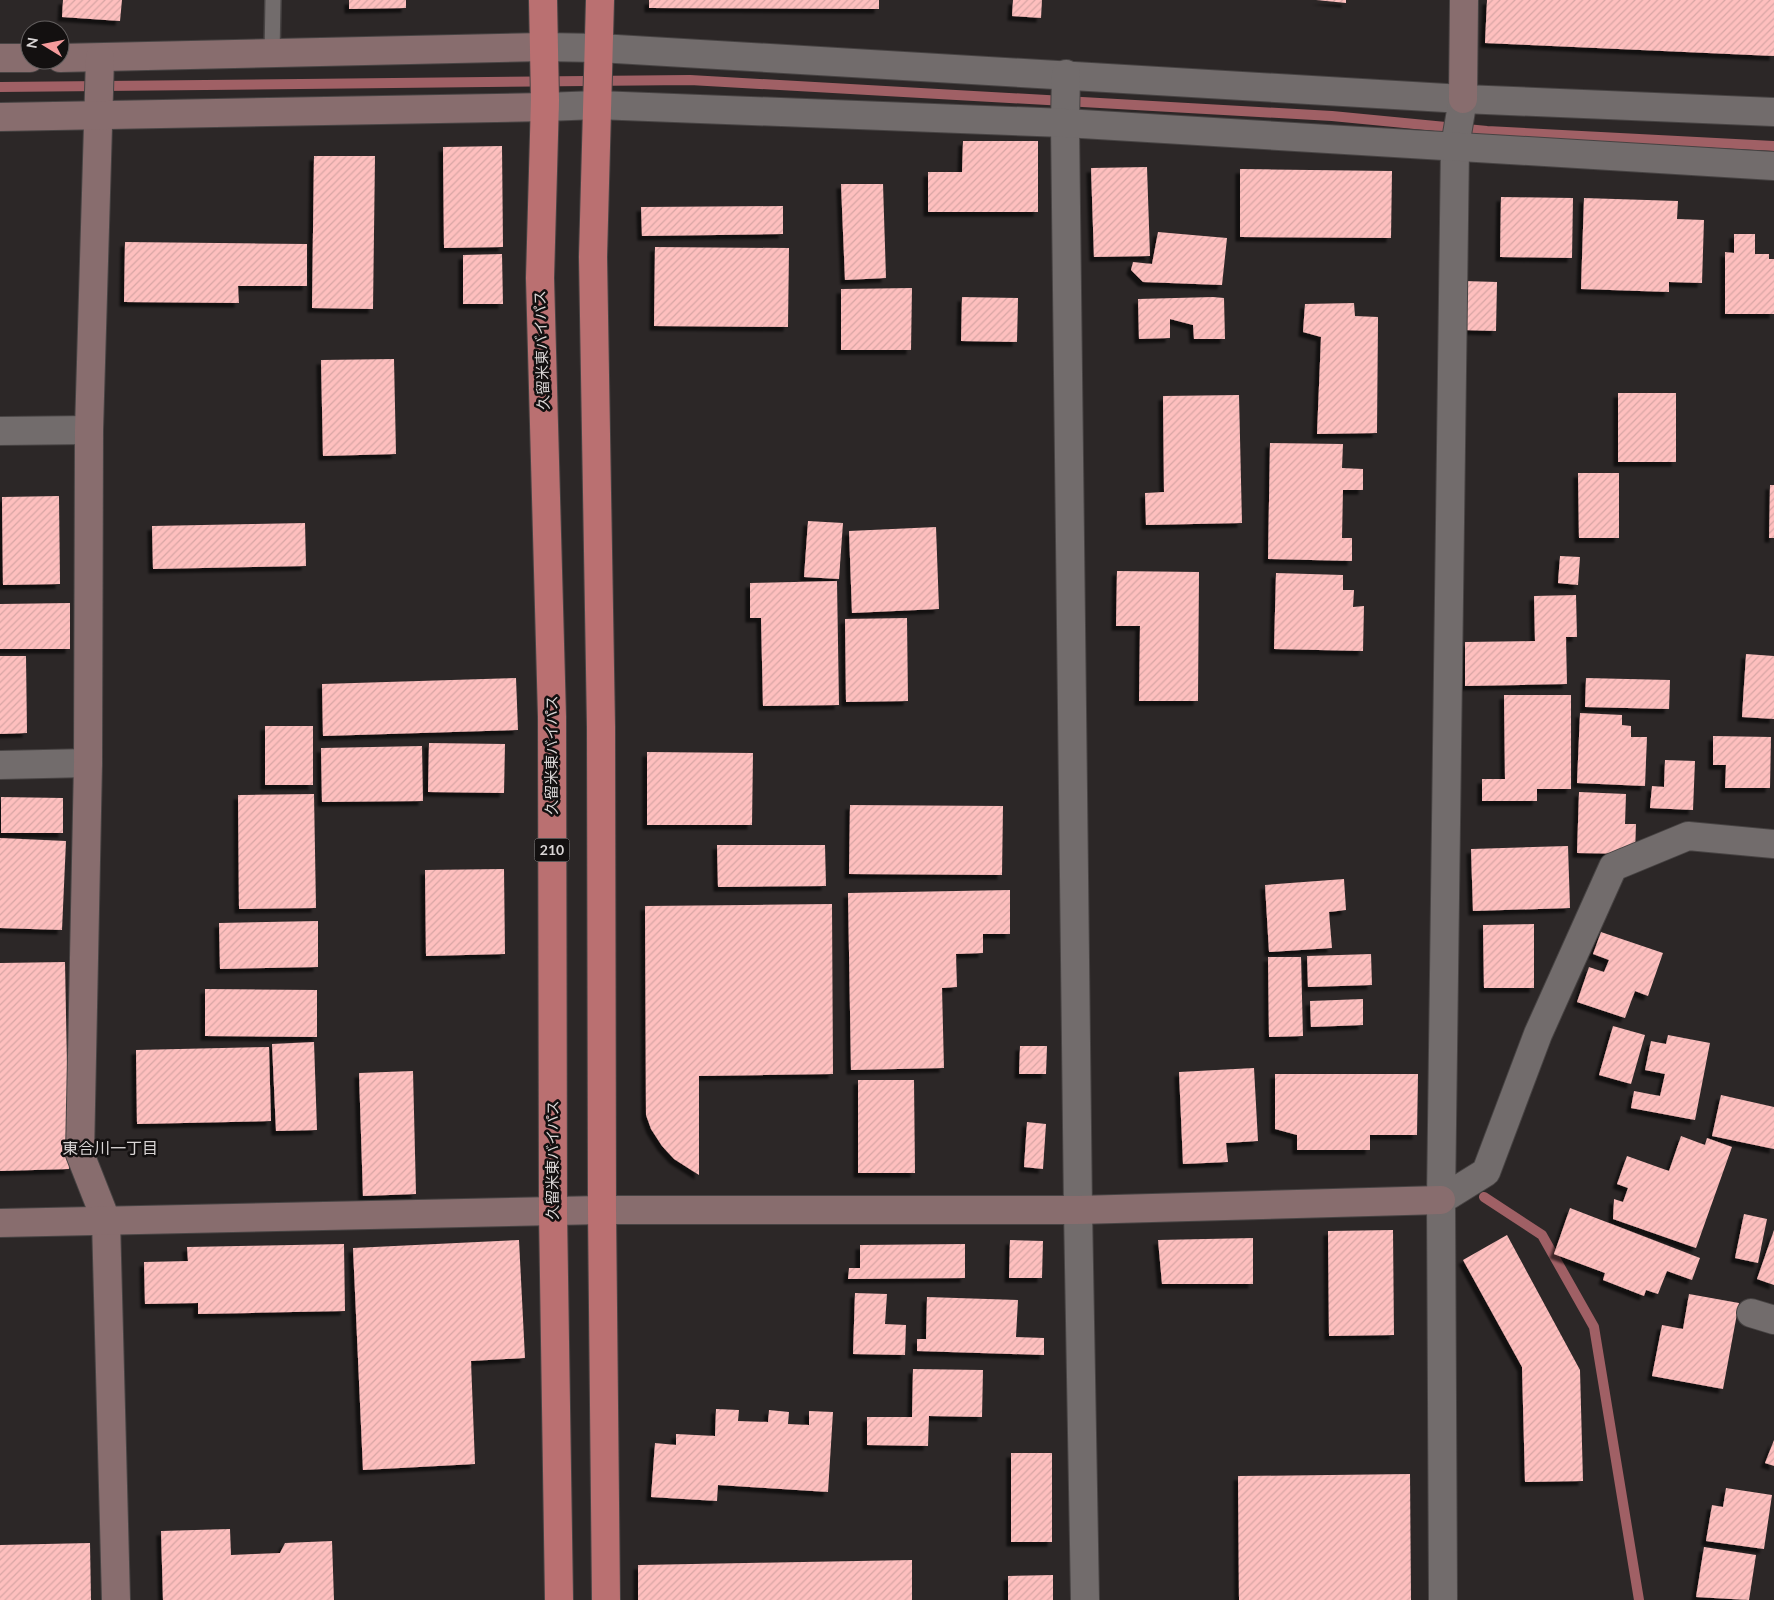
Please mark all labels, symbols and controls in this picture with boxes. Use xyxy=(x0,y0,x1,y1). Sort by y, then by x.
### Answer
north arrow xyxy=(20,20,70,70)
text: N xyxy=(22,36,41,49)
street label: 久留米東バイパス xyxy=(530,290,552,410)
street label: 久留米東バイパス xyxy=(542,695,560,815)
road number: 210 xyxy=(534,838,570,862)
street label: 久留米東バイパス xyxy=(543,1100,561,1220)
district label: 東合川一丁目 xyxy=(62,1138,158,1157)

